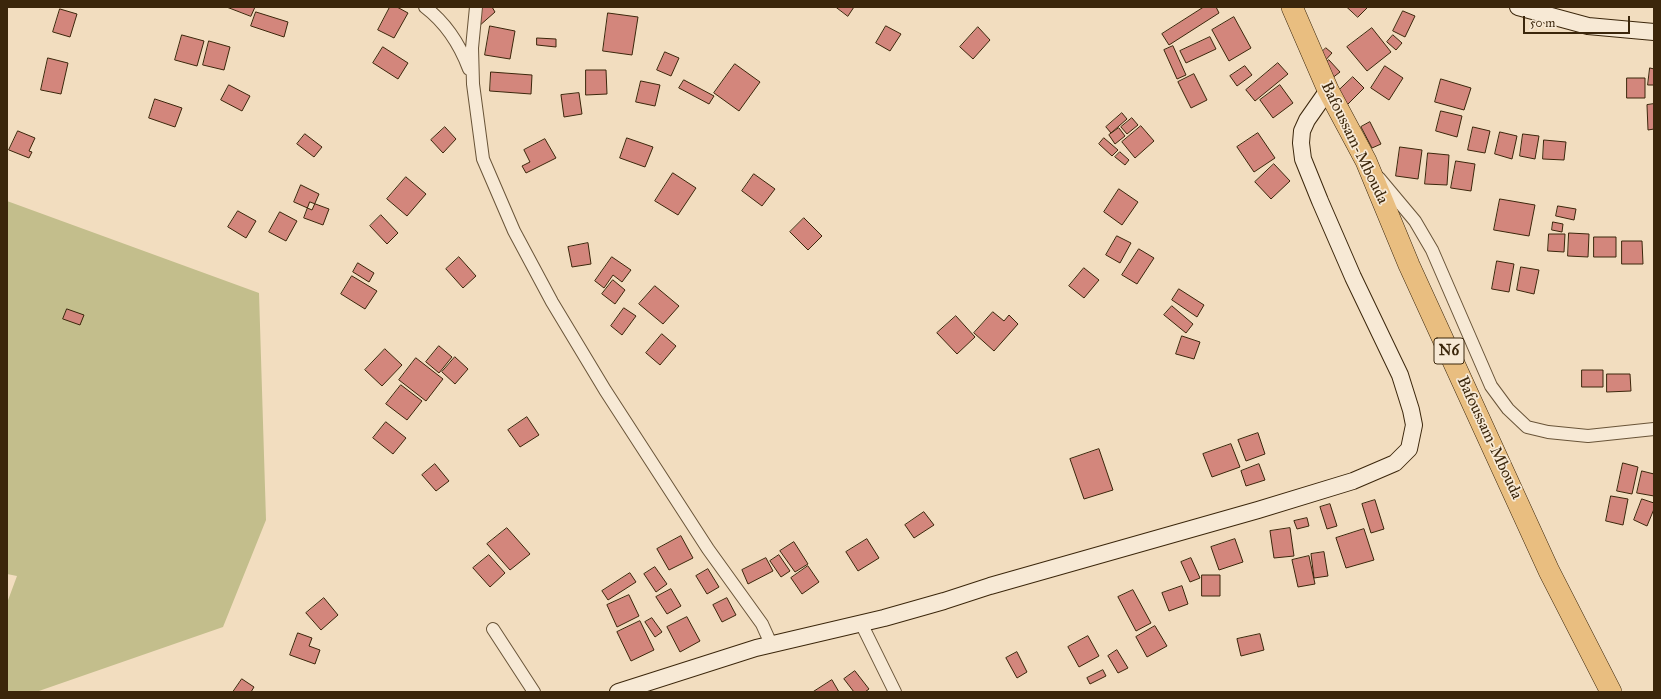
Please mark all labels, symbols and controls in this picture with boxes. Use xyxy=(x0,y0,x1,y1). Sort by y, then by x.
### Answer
scale bar xyxy=(1525,8,1632,34)
text: 50 m xyxy=(1530,16,1555,30)
street label: Bafoussam-Mbouda xyxy=(1316,79,1392,207)
road number: N6 xyxy=(1434,338,1464,364)
street label: Bafoussam-Mbouda xyxy=(1452,373,1526,503)

